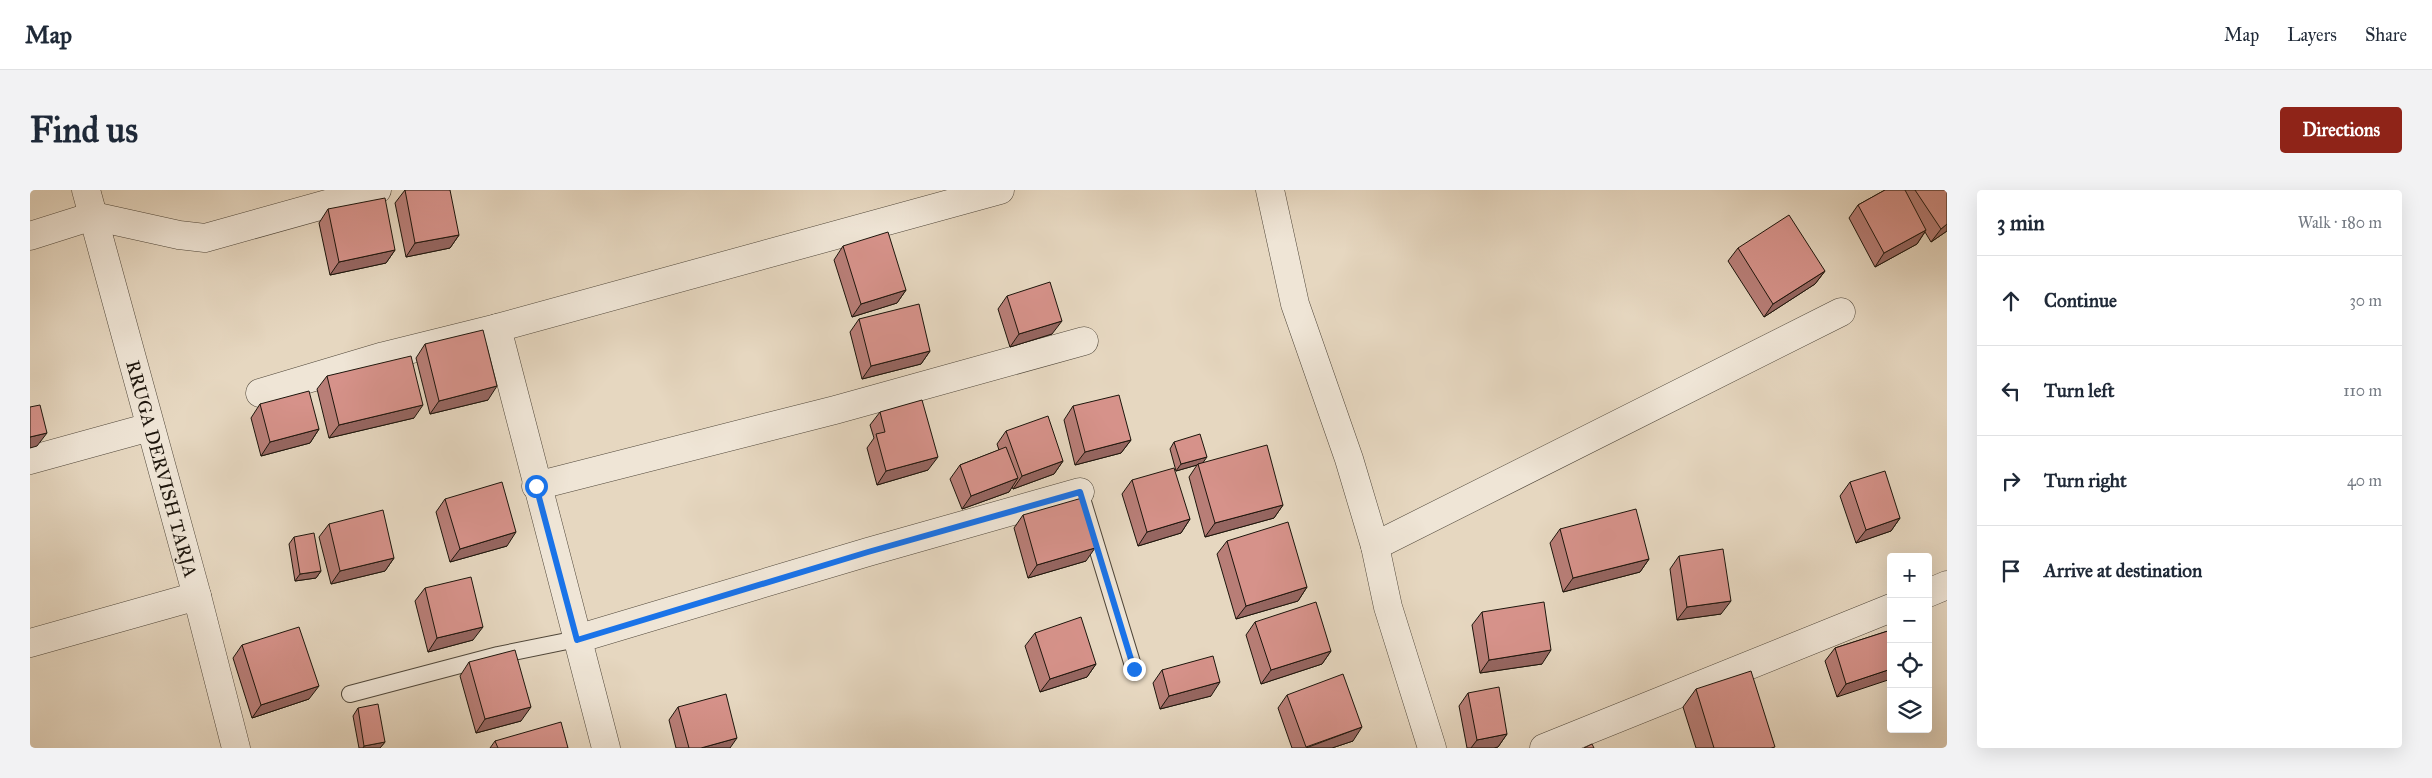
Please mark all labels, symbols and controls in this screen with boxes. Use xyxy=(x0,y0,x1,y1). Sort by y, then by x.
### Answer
text: Map xyxy=(25,20,72,50)
text: Map xyxy=(2224,24,2259,46)
text: Layers xyxy=(2287,24,2337,46)
text: Share xyxy=(2365,24,2407,46)
button: Directions xyxy=(2280,107,2402,153)
text: Find us xyxy=(30,109,138,152)
text: 3 min xyxy=(1997,210,2045,236)
text: Walk · 180 m xyxy=(2298,213,2382,232)
icon: ahead xyxy=(1997,287,2025,315)
text: Continue xyxy=(2044,289,2117,312)
text: 30 m xyxy=(2349,291,2382,310)
street label: RRUGA DERVISH TARJA xyxy=(121,358,202,580)
icon: left xyxy=(1997,377,2025,405)
text: Turn left xyxy=(2044,379,2114,402)
text: 110 m xyxy=(2343,381,2382,400)
icon: right xyxy=(1997,467,2025,495)
text: Turn right xyxy=(2044,469,2127,492)
text: 40 m xyxy=(2347,471,2382,490)
route start xyxy=(525,475,548,498)
map controls xyxy=(1887,553,1932,733)
button: + xyxy=(1887,553,1932,598)
icon: arrive xyxy=(1997,557,2025,585)
text: Arrive at destination xyxy=(2044,559,2202,582)
button: − xyxy=(1887,598,1932,643)
button: locate xyxy=(1887,643,1932,688)
route end xyxy=(1123,658,1146,681)
button: layers xyxy=(1887,688,1932,733)

